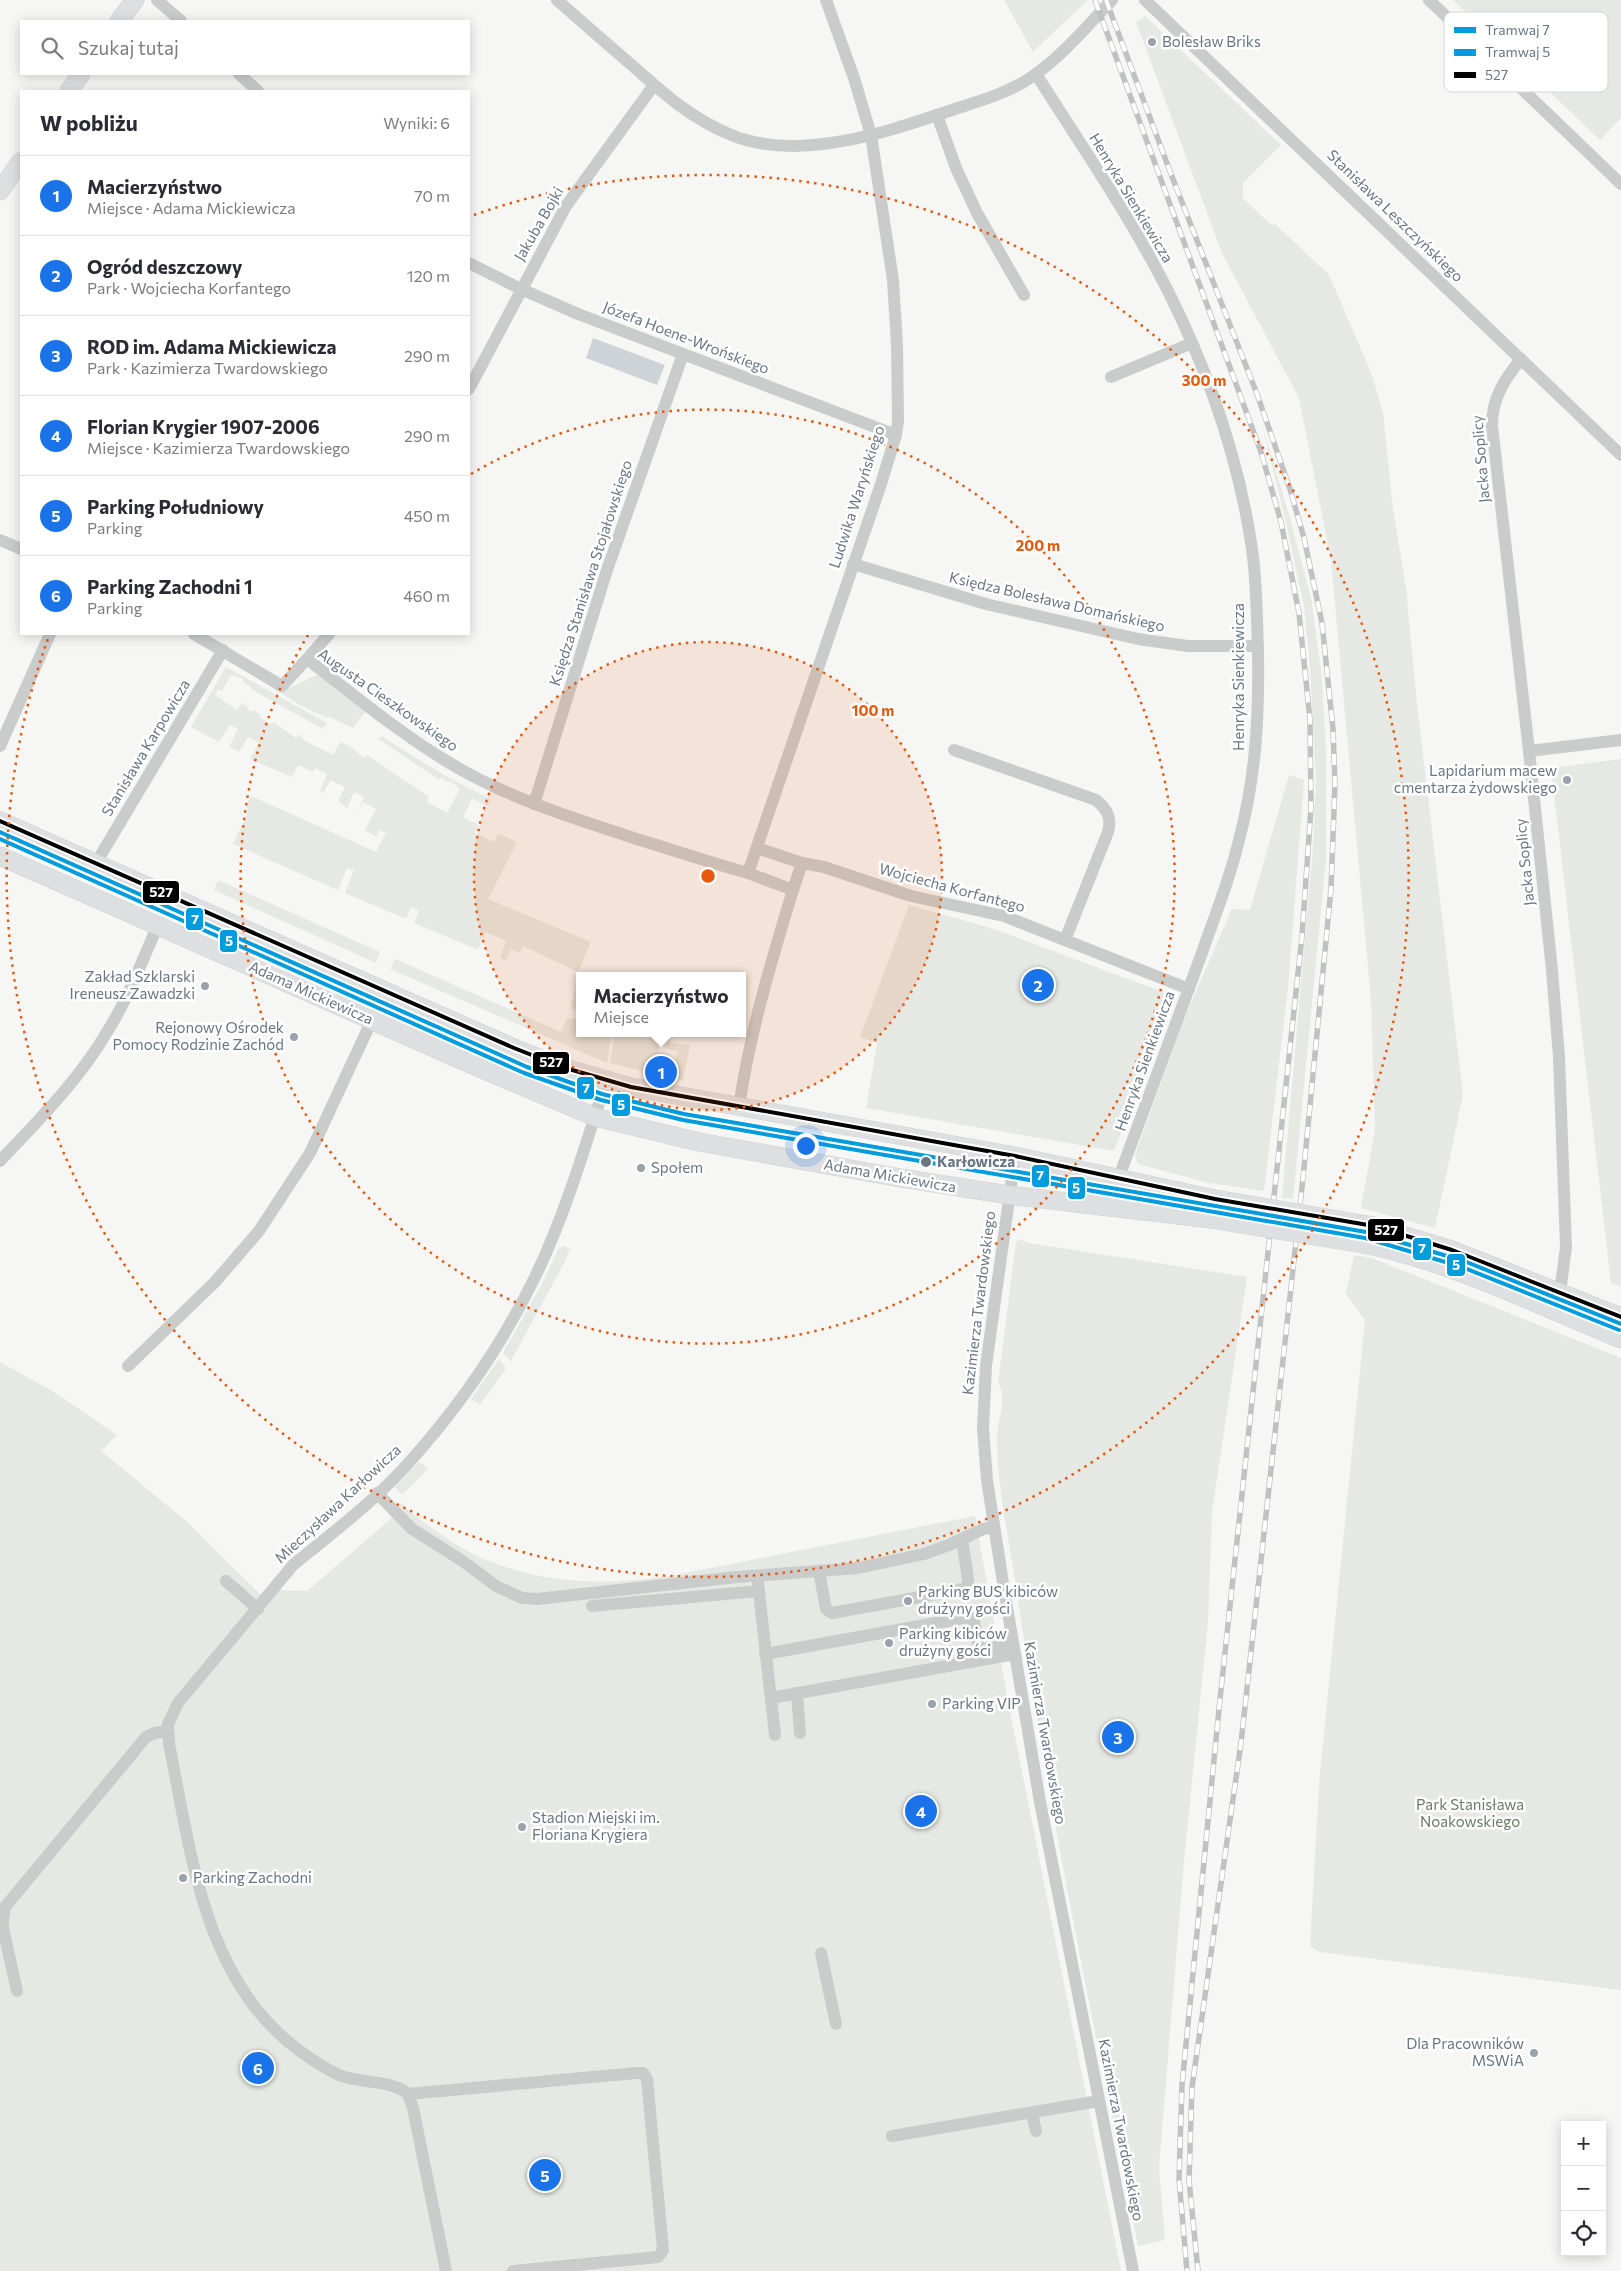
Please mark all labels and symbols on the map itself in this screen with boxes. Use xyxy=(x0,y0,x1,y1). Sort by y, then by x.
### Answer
legend xyxy=(1444,12,1608,92)
text: Tramwaj 7 xyxy=(1485,21,1550,38)
place label: Bolesław Briks xyxy=(1162,32,1261,50)
marker: Bolesław Briks xyxy=(1146,36,1158,48)
text: Tramwaj 5 xyxy=(1485,43,1550,60)
text: 527 xyxy=(1485,66,1508,83)
street label: Henryka Sienkiewicza xyxy=(1086,129,1178,265)
street label: Stanisława Leszczyńskiego xyxy=(1324,145,1468,285)
street label: Jakuba Bojki xyxy=(510,183,567,264)
street label: Józefa Hoene-Wrońskiego xyxy=(601,297,772,377)
text: 300 m xyxy=(1182,371,1226,389)
street label: Jacka Soplicy xyxy=(1467,414,1493,504)
street label: Ludwika Waryńskiego xyxy=(825,423,888,570)
street label: Księdza Stanisława Stojałowskiego xyxy=(545,457,635,688)
text: 200 m xyxy=(1016,536,1060,554)
street label: Księdza Bolesława Domańskiego xyxy=(948,567,1167,635)
street label: Henryka Sienkiewicza xyxy=(1229,603,1247,751)
street label: Augusta Cieszkowskiego xyxy=(315,644,462,755)
street label: Stanisława Karpowicza xyxy=(97,676,193,819)
text: 100 m xyxy=(852,701,894,719)
place label: Lapidarium macew cmentarza żydowskiego xyxy=(1394,761,1557,796)
marker: Lapidarium macew cmentarza żydowskiego xyxy=(1561,774,1573,786)
street label: Jacka Soplicy xyxy=(1510,817,1538,907)
street label: Wojciecha Korfantego xyxy=(877,859,1027,915)
centre of rings xyxy=(699,867,717,885)
line badge: 527 xyxy=(142,880,180,904)
text: 527 xyxy=(149,883,173,900)
line badge: 7 xyxy=(185,907,204,931)
text: 7 xyxy=(191,910,199,927)
line badge: 5 xyxy=(219,929,238,953)
text: 5 xyxy=(225,932,233,949)
street label: Adama Mickiewicza xyxy=(246,957,376,1028)
pin: 2 xyxy=(1022,966,1054,1004)
place label: Zakład Szklarski Ireneusz Zawadzki xyxy=(70,967,195,1002)
marker: Zakład Szklarski Ireneusz Zawadzki xyxy=(199,980,211,992)
street label: Henryka Sienkiewicza xyxy=(1110,988,1178,1133)
place label: Rejonowy Ośrodek Pomocy Rodzinie Zachód xyxy=(112,1018,284,1053)
marker: Rejonowy Ośrodek Pomocy Rodzinie Zachód xyxy=(288,1031,300,1043)
line badge: 527 xyxy=(532,1051,570,1075)
text: 527 xyxy=(539,1053,563,1070)
pin: 1 xyxy=(645,1053,677,1091)
line badge: 7 xyxy=(576,1076,595,1100)
text: 7 xyxy=(582,1079,590,1096)
line badge: 5 xyxy=(611,1093,631,1117)
text: 5 xyxy=(617,1096,625,1113)
your location xyxy=(793,1133,819,1159)
place label: Karłowicza xyxy=(937,1152,1015,1170)
street label: Adama Mickiewicza xyxy=(823,1154,958,1196)
marker: Karłowicza xyxy=(919,1155,933,1169)
place label: Społem xyxy=(651,1158,703,1176)
marker: Społem xyxy=(635,1162,647,1174)
line badge: 7 xyxy=(1031,1164,1050,1188)
text: 7 xyxy=(1036,1166,1044,1183)
line badge: 5 xyxy=(1067,1176,1086,1200)
text: 5 xyxy=(1072,1179,1080,1196)
street label: Kazimierza Twardowskiego xyxy=(958,1210,998,1396)
line badge: 527 xyxy=(1367,1218,1405,1242)
text: 527 xyxy=(1374,1221,1398,1238)
line badge: 7 xyxy=(1412,1237,1432,1261)
text: 7 xyxy=(1418,1239,1426,1256)
line badge: 5 xyxy=(1446,1253,1466,1277)
text: 5 xyxy=(1452,1256,1460,1273)
street label: Mieczysława Karłowicza xyxy=(270,1440,404,1566)
place label: Parking BUS kibiców drużyny gości xyxy=(918,1582,1058,1617)
marker: Parking BUS kibiców drużyny gości xyxy=(902,1595,914,1607)
place label: Parking kibiców drużyny gości xyxy=(899,1624,1007,1659)
marker: Parking kibiców drużyny gości xyxy=(883,1637,895,1649)
street label: Kazimierza Twardowskiego xyxy=(1021,1640,1071,1826)
place label: Parking VIP xyxy=(942,1694,1021,1712)
marker: Parking VIP xyxy=(926,1698,938,1710)
pin: 3 xyxy=(1102,1718,1134,1756)
pin: 4 xyxy=(905,1792,937,1830)
park label: Park Stanisława Noakowskiego xyxy=(1416,1795,1524,1830)
place label: Stadion Miejski im. Floriana Krygiera xyxy=(532,1808,660,1843)
marker: Stadion Miejski im. Floriana Krygiera xyxy=(516,1821,528,1833)
place label: Parking Zachodni xyxy=(193,1868,312,1886)
marker: Parking Zachodni xyxy=(177,1872,189,1884)
place label: Dla Pracowników MSWiA xyxy=(1406,2034,1524,2069)
street label: Kazimierza Twardowskiego xyxy=(1095,2037,1149,2223)
marker: Dla Pracowników MSWiA xyxy=(1528,2047,1540,2059)
pin: 6 xyxy=(242,2049,274,2087)
pin: 5 xyxy=(529,2156,561,2194)

